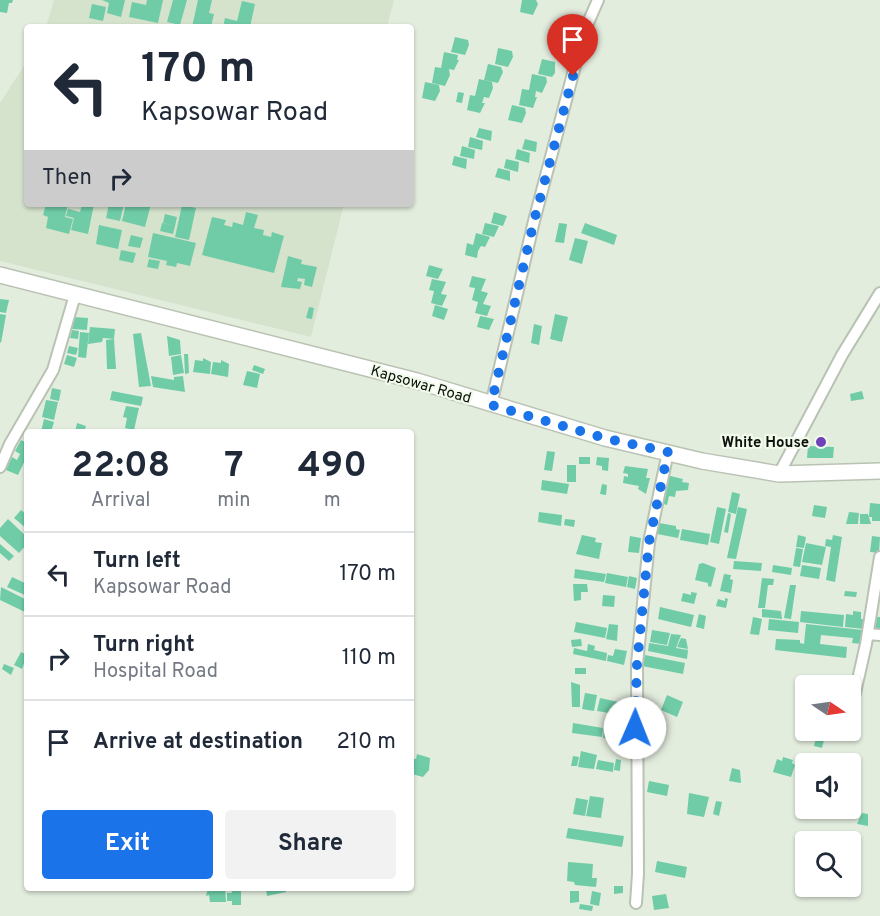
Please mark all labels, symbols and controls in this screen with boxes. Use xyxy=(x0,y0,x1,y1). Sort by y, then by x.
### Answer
pin xyxy=(547,14,598,76)
icon: arrive xyxy=(556,23,589,56)
text: 170 m xyxy=(141,44,255,97)
icon: left xyxy=(42,48,120,126)
text: Kapsowar Road xyxy=(141,96,328,130)
icon: right xyxy=(104,162,137,195)
text: Then xyxy=(42,165,92,192)
street label: Kapsowar Road xyxy=(368,362,473,409)
place label: White House xyxy=(721,434,809,453)
marker: White House xyxy=(814,435,828,449)
text: 22:08 xyxy=(71,444,170,490)
text: 7 xyxy=(224,444,244,490)
text: 490 xyxy=(298,444,367,490)
text: Arrival xyxy=(91,488,150,514)
text: min xyxy=(217,488,251,514)
text: m xyxy=(324,488,341,514)
text: Turn left xyxy=(93,548,181,575)
icon: left xyxy=(42,558,75,591)
text: 170 m xyxy=(339,561,396,588)
text: Kapsowar Road xyxy=(93,575,232,601)
text: Turn right xyxy=(93,632,195,659)
icon: right xyxy=(42,642,75,675)
text: 110 m xyxy=(342,645,396,672)
text: Hospital Road xyxy=(93,659,218,685)
north arrow xyxy=(795,675,861,741)
map controls xyxy=(795,675,861,897)
position arrow xyxy=(603,696,667,760)
icon: arrive xyxy=(42,726,75,759)
text: Arrive at destination xyxy=(93,729,303,756)
text: 210 m xyxy=(336,729,396,756)
button: sound xyxy=(795,753,861,819)
button: Exit xyxy=(42,810,213,879)
button: Share xyxy=(225,810,396,879)
button: search xyxy=(795,831,861,897)

